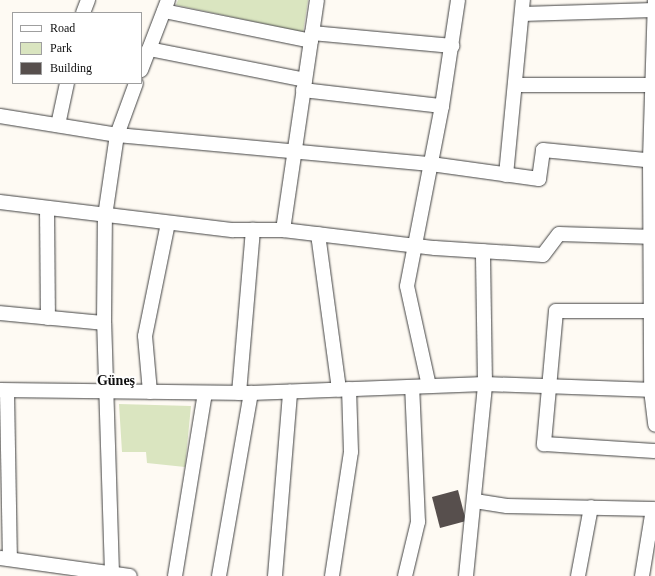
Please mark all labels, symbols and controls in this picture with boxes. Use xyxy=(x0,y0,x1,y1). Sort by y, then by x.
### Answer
legend xyxy=(12,12,142,84)
text: Road xyxy=(50,21,75,35)
text: Park xyxy=(50,41,72,55)
text: Building xyxy=(50,61,92,75)
district label: Güneş xyxy=(97,373,135,389)

